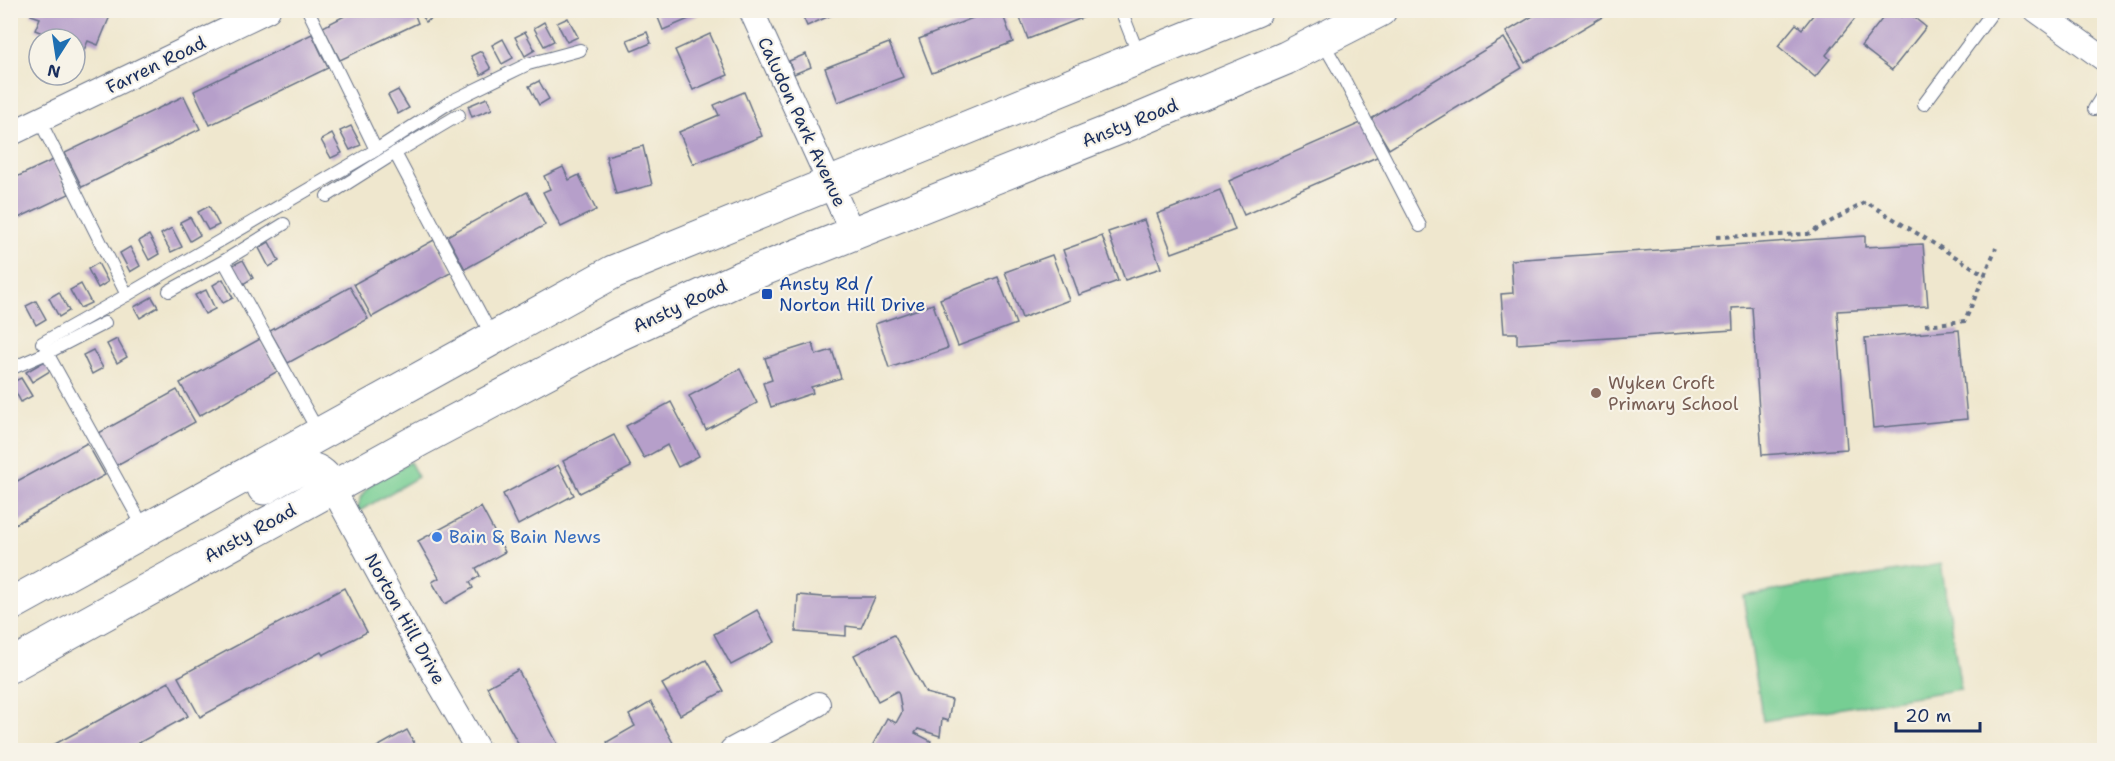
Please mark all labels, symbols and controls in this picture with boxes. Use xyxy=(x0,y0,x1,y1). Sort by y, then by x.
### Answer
north arrow xyxy=(27,27,87,87)
street label: Farren Road xyxy=(102,31,210,99)
street label: Caludon Park Avenue xyxy=(752,33,852,211)
text: N xyxy=(46,60,62,83)
street label: Ansty Road xyxy=(1078,93,1182,153)
place label: Ansty Rd / Norton Hill Drive xyxy=(779,272,926,317)
street label: Ansty Road xyxy=(629,274,731,338)
marker: Ansty Rd / Norton Hill Drive xyxy=(760,287,774,301)
place label: Wyken Croft Primary School xyxy=(1608,371,1739,416)
marker: Wyken Croft Primary School xyxy=(1589,386,1603,400)
street label: Ansty Road xyxy=(200,498,300,568)
place label: Bain & Bain News xyxy=(449,525,601,549)
marker: Bain & Bain News xyxy=(430,530,444,544)
street label: Norton Hill Drive xyxy=(359,549,451,689)
scale bar xyxy=(1896,695,1980,733)
text: 20 m xyxy=(1905,704,1951,728)

